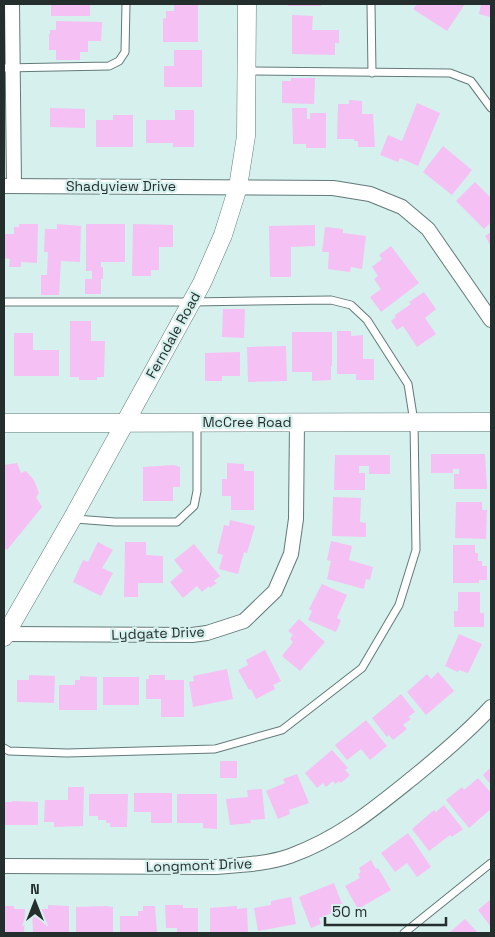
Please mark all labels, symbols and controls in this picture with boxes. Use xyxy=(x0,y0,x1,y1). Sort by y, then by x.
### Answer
street label: Shadyview Drive xyxy=(66,177,176,195)
street label: Ferndale Road xyxy=(142,288,204,382)
street label: McCree Road xyxy=(202,413,292,431)
street label: Lydgate Drive xyxy=(111,622,205,644)
street label: Longmont Drive xyxy=(145,854,253,876)
north arrow xyxy=(10,877,60,927)
text: N xyxy=(30,880,40,898)
scale bar xyxy=(325,894,446,926)
text: 50 m xyxy=(332,902,367,921)

